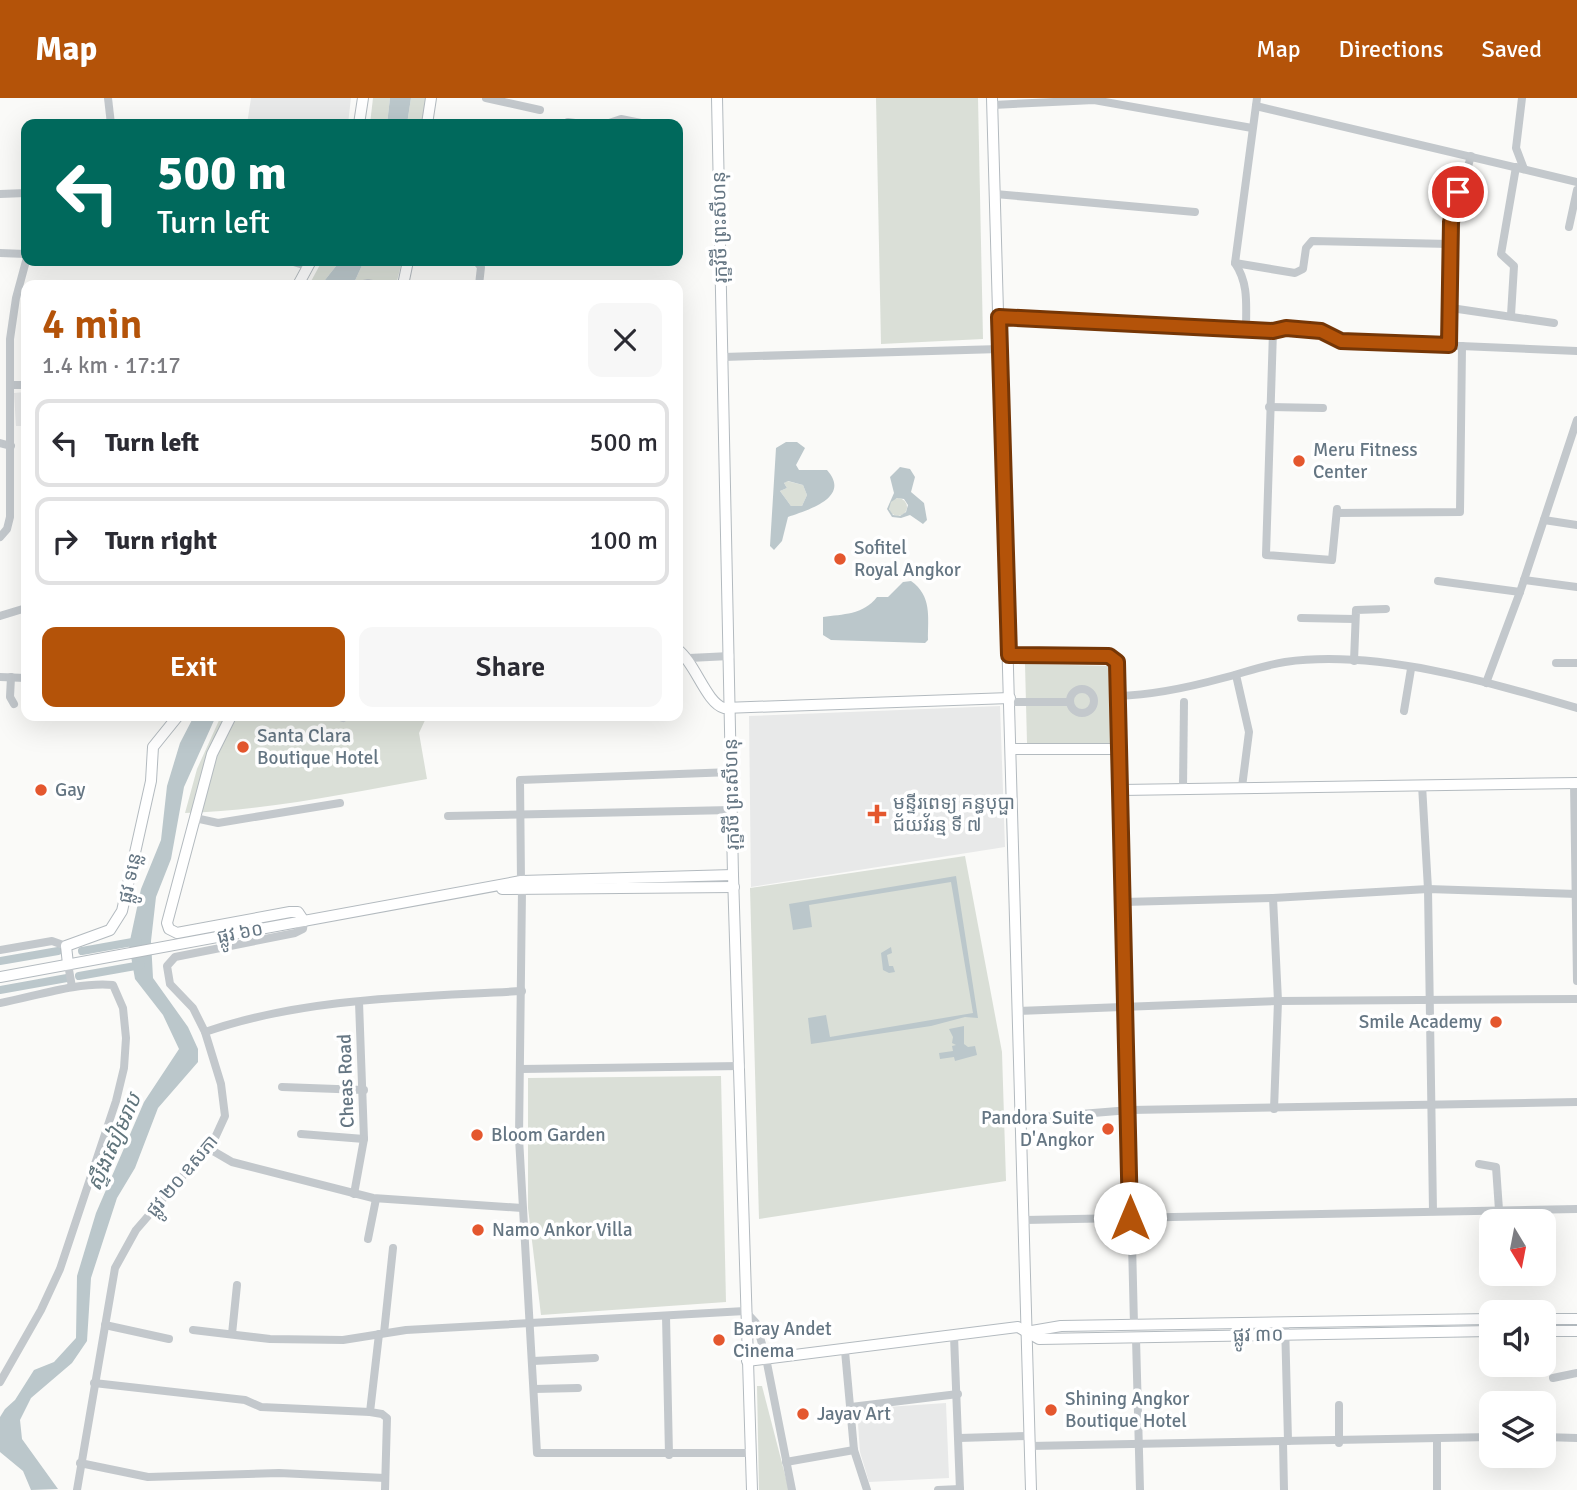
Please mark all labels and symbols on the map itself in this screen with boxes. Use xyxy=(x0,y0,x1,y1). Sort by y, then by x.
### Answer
pin xyxy=(1428,162,1488,222)
street label: រុក្ខវិថី ព្រះសីហនុ xyxy=(707,171,733,283)
place label: Meru Fitness Center xyxy=(1313,438,1418,484)
marker: Meru Fitness Center xyxy=(1291,453,1307,469)
place label: Sofitel Royal Angkor xyxy=(854,536,961,582)
marker: Sofitel Royal Angkor xyxy=(832,551,848,567)
place label: Santa Clara Boutique Hotel xyxy=(257,724,379,770)
street label: រុក្ខវិថី ព្រះសីហនុ xyxy=(719,738,745,850)
marker: Santa Clara Boutique Hotel xyxy=(235,739,251,755)
place label: Gay xyxy=(55,778,86,802)
marker: Gay xyxy=(33,782,49,798)
place label: មន្ទីរពេទ្យ គន្ធបុប្ផា ជ័យវ័រន្ម ទី ៧ xyxy=(893,791,1015,837)
marker: មន្ទីរពេទ្យ គន្ធបុប្ផា ជ័យវ័រន្ម ទី ៧ xyxy=(867,804,887,824)
street label: ផ្លូវ ទន្លេ xyxy=(113,850,152,907)
street label: ផ្លូវ ៦០ xyxy=(215,917,266,954)
place label: Smile Academy xyxy=(1359,1010,1482,1034)
marker: Smile Academy xyxy=(1488,1014,1504,1030)
street label: Cheas Road xyxy=(332,1034,360,1128)
water label: ស្ទឹងសៀមរាប xyxy=(80,1087,148,1195)
place label: Pandora Suite D'Angkor xyxy=(981,1106,1094,1152)
marker: Pandora Suite D'Angkor xyxy=(1100,1121,1116,1137)
place label: Bloom Garden xyxy=(491,1123,606,1147)
marker: Bloom Garden xyxy=(469,1127,485,1143)
street label: ផ្លូវ ២០ ឧសភា xyxy=(141,1130,227,1225)
position arrow xyxy=(1093,1181,1167,1255)
north arrow xyxy=(1479,1209,1556,1286)
place label: Namo Ankor Villa xyxy=(492,1218,633,1242)
marker: Namo Ankor Villa xyxy=(470,1222,486,1238)
place label: Baray Andet Cinema xyxy=(733,1317,832,1363)
street label: ផ្លូវ ៣០ xyxy=(1232,1323,1284,1352)
marker: Baray Andet Cinema xyxy=(711,1332,727,1348)
place label: Shining Angkor Boutique Hotel xyxy=(1065,1387,1189,1433)
place label: Jayav Art xyxy=(817,1402,891,1426)
marker: Shining Angkor Boutique Hotel xyxy=(1043,1402,1059,1418)
marker: Jayav Art xyxy=(795,1406,811,1422)

